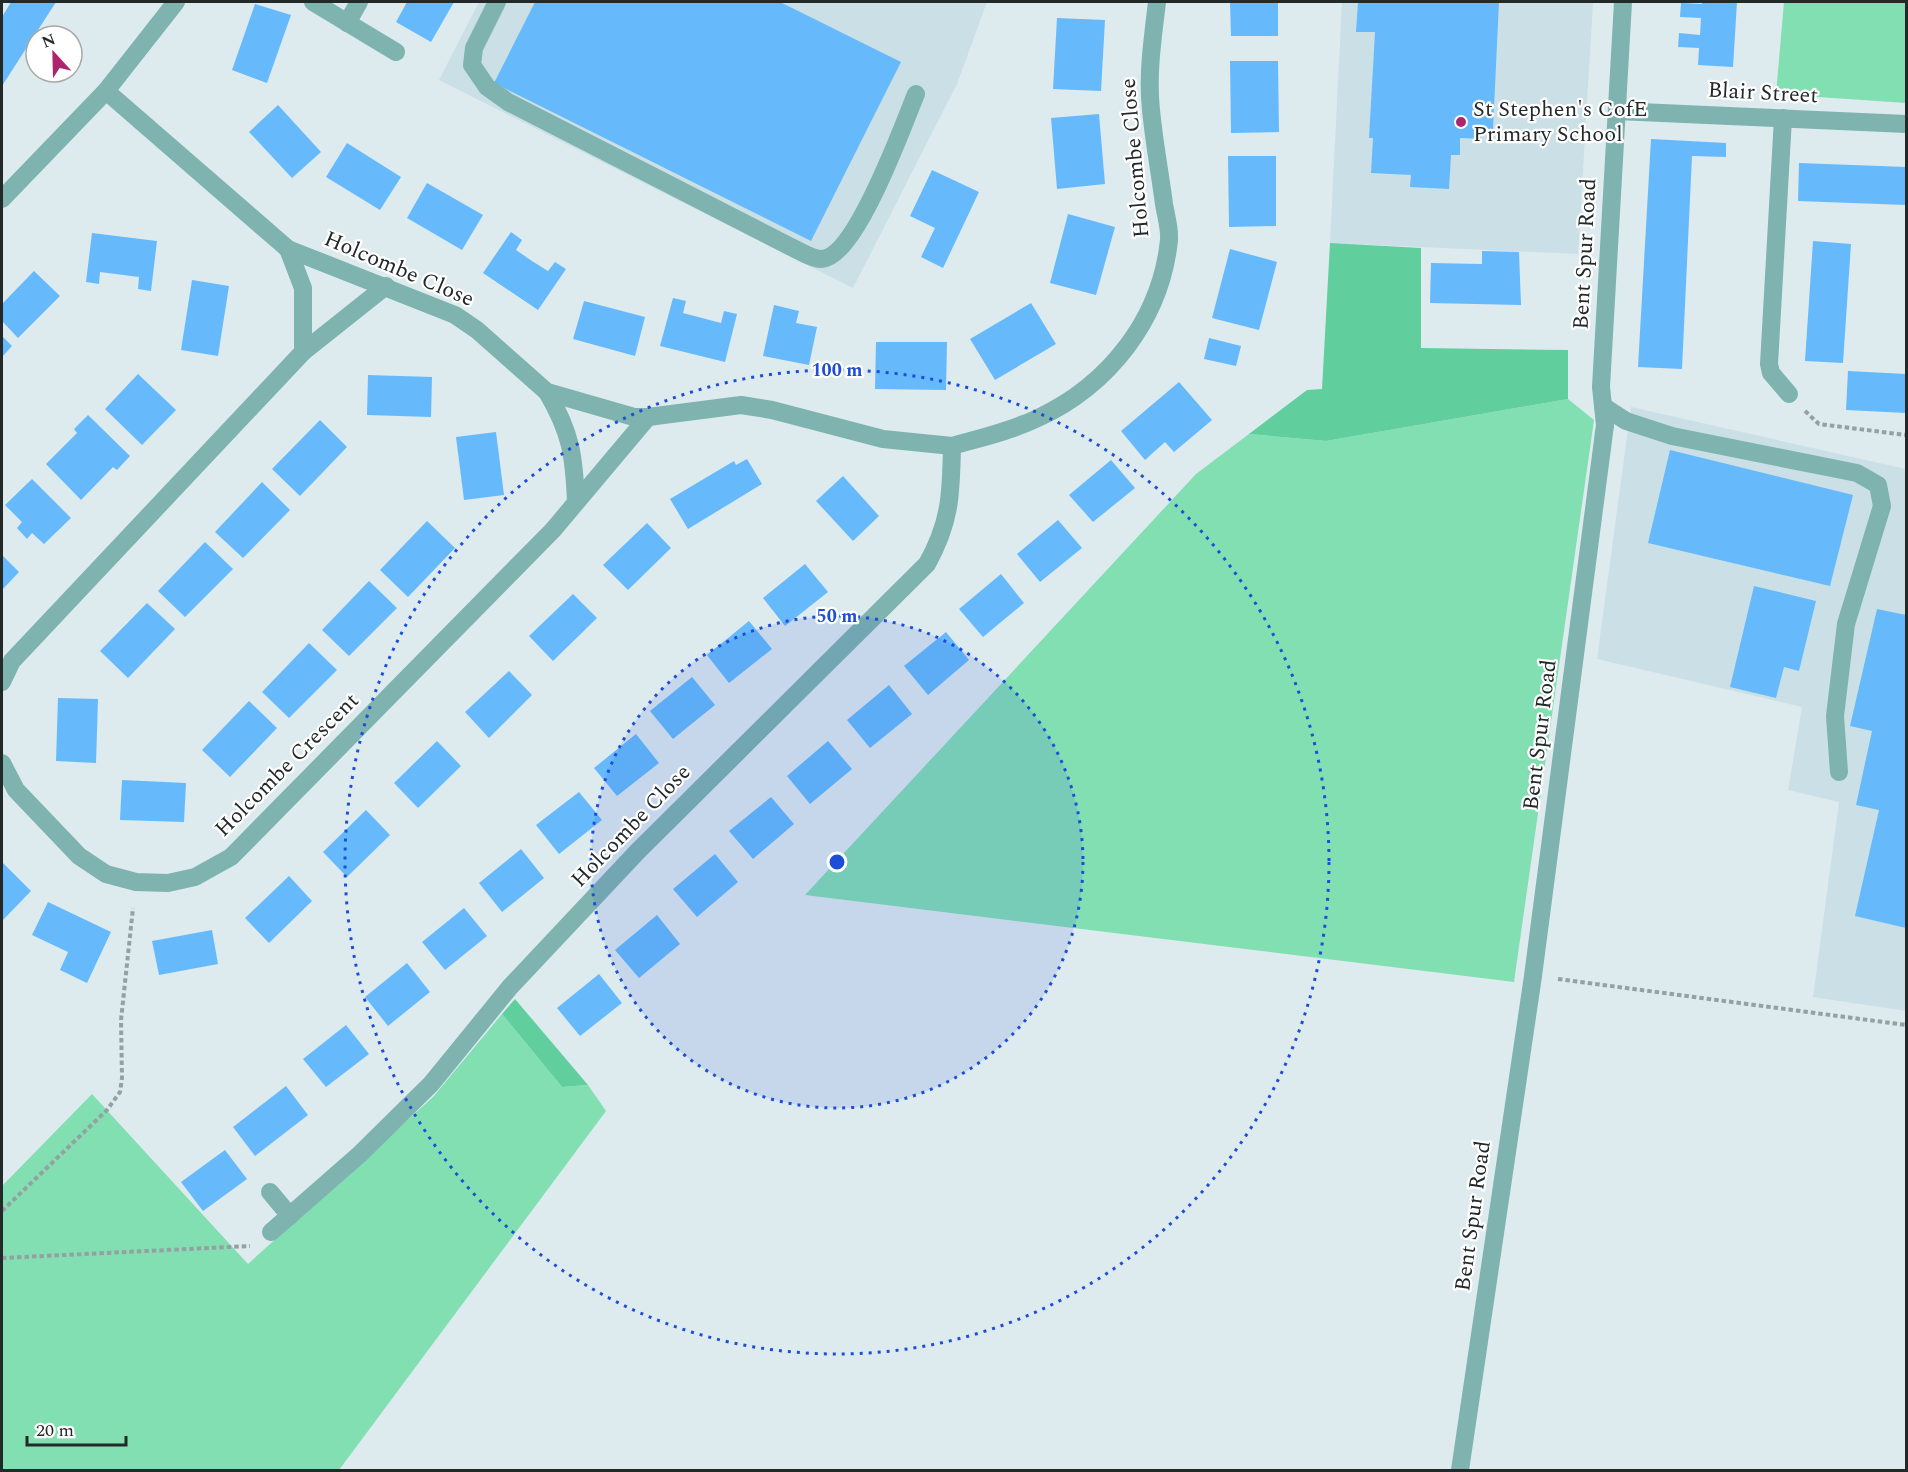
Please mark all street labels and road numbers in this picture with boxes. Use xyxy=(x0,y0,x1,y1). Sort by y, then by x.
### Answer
street label: Blair Street xyxy=(1707,74,1819,112)
street label: Holcombe Close xyxy=(1112,77,1158,239)
street label: Bent Spur Road xyxy=(1565,177,1605,331)
street label: Holcombe Close xyxy=(319,222,479,316)
street label: Bent Spur Road xyxy=(1514,658,1566,812)
street label: Holcombe Crescent xyxy=(207,685,367,845)
street label: Holcombe Close xyxy=(563,757,699,895)
street label: Bent Spur Road xyxy=(1446,1139,1500,1293)

